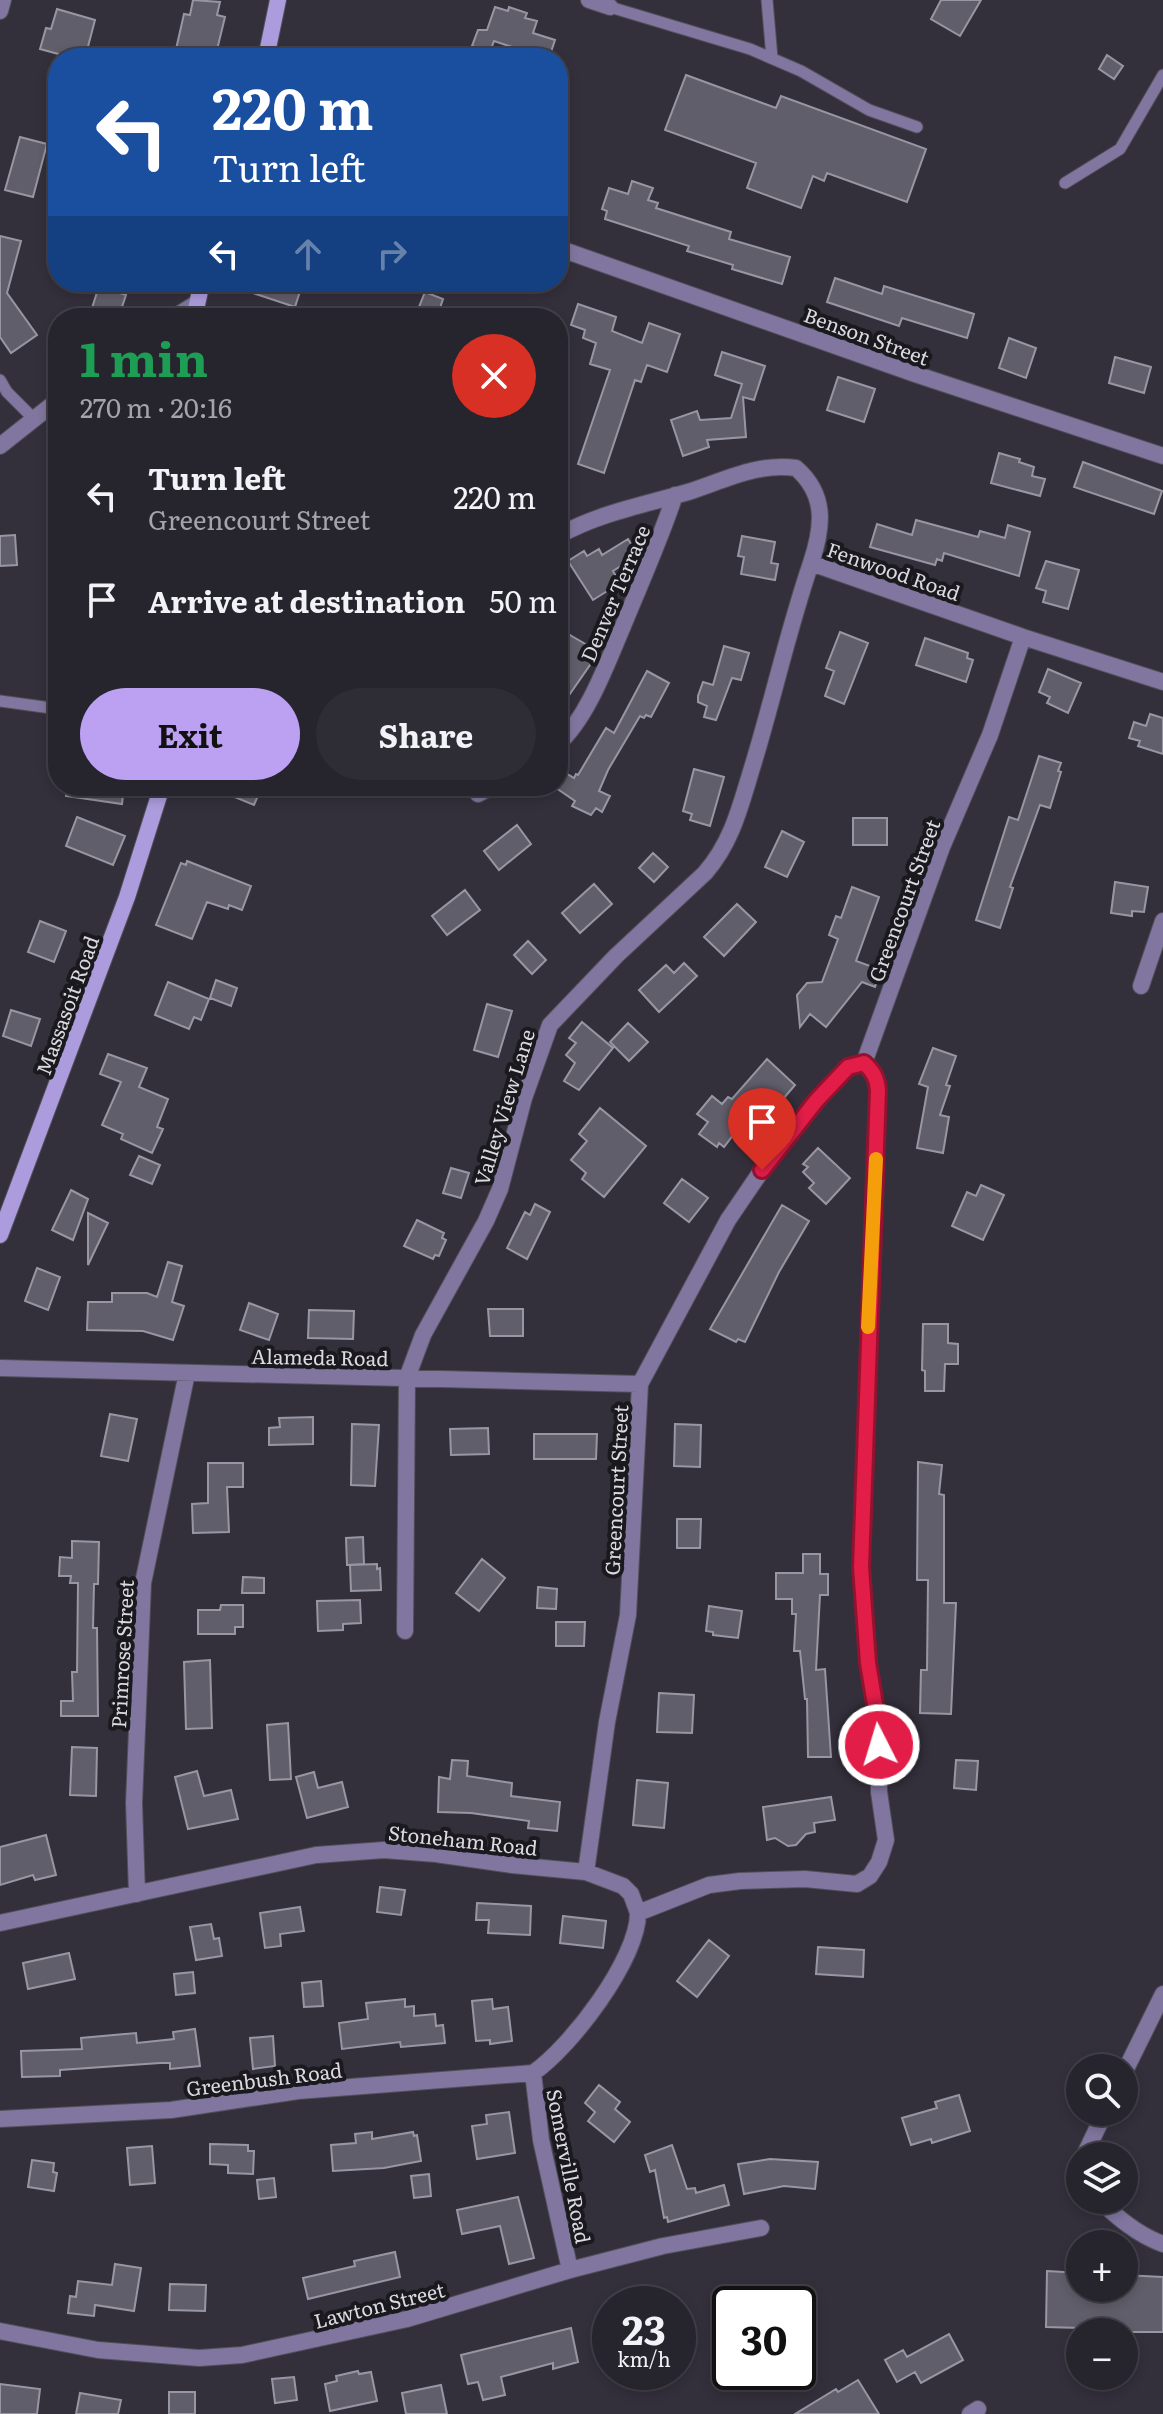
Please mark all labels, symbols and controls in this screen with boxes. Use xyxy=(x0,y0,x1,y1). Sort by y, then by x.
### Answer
text: 220 m xyxy=(212,64,374,147)
icon: left xyxy=(80,80,184,184)
text: Turn left xyxy=(212,140,366,193)
icon: left xyxy=(202,232,246,276)
icon: ahead xyxy=(286,232,330,276)
icon: right xyxy=(370,232,414,276)
street label: Benson Street xyxy=(800,298,934,372)
text: 1 min xyxy=(80,321,208,392)
button: close xyxy=(452,334,536,418)
text: 270 m · 20:16 xyxy=(80,387,232,426)
text: Turn left xyxy=(148,455,286,499)
icon: left xyxy=(80,474,124,518)
text: 220 m xyxy=(453,474,536,518)
text: Greencourt Street xyxy=(148,499,370,538)
street label: Denver Terrace xyxy=(572,520,656,666)
street label: Fenwood Road xyxy=(823,533,965,607)
icon: arrive xyxy=(80,578,124,622)
text: Arrive at destination xyxy=(148,578,465,622)
text: 50 m xyxy=(489,578,557,622)
button: Exit xyxy=(80,688,300,780)
button: Share xyxy=(316,688,536,780)
street label: Greencourt Street xyxy=(860,815,946,985)
street label: Massasoit Road xyxy=(27,931,105,1079)
street label: Valley View Lane xyxy=(465,1025,541,1189)
pin xyxy=(728,1088,796,1170)
icon: arrive xyxy=(740,1100,784,1144)
street label: Alameda Road xyxy=(251,1340,389,1372)
street label: Greencourt Street xyxy=(596,1404,634,1576)
street label: Primrose Street xyxy=(102,1579,140,1729)
position arrow xyxy=(837,1703,921,1787)
street label: Stoneham Road xyxy=(387,1816,539,1862)
street label: Greenbush Road xyxy=(184,2054,344,2102)
map controls xyxy=(1066,2054,1138,2390)
button: search xyxy=(1066,2054,1138,2126)
street label: Somerville Road xyxy=(540,2086,600,2246)
button: layers xyxy=(1066,2142,1138,2214)
button: + xyxy=(1066,2230,1138,2302)
street label: Lawton Street xyxy=(310,2273,448,2335)
speed limit sign: 30 xyxy=(712,2286,816,2390)
text: 23 xyxy=(622,2298,666,2357)
button: − xyxy=(1066,2318,1138,2390)
text: km/h xyxy=(617,2343,671,2373)

